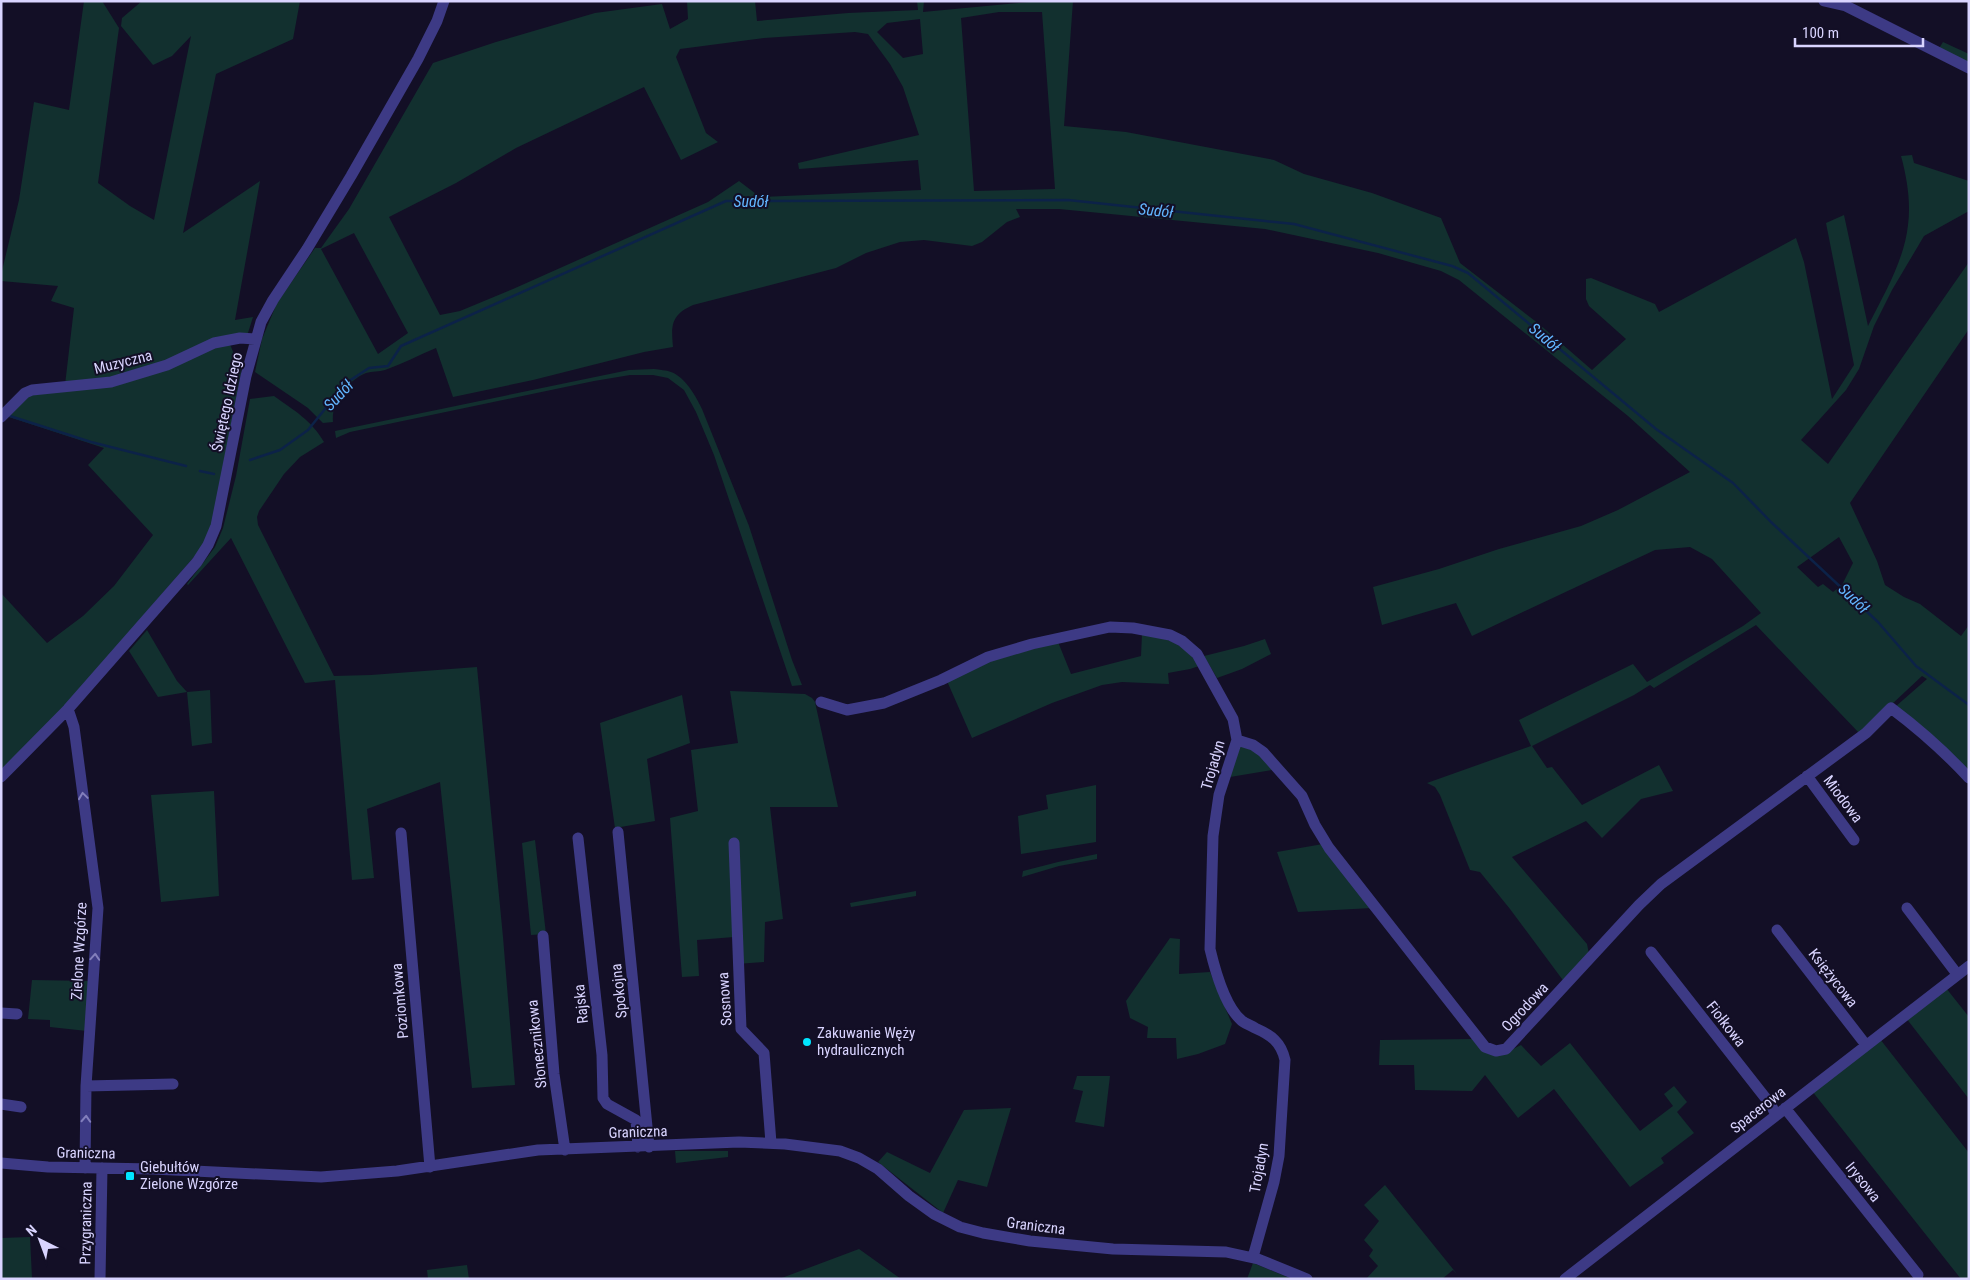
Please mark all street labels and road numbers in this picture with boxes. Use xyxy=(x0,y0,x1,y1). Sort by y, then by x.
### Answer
street label: Muzyczna xyxy=(92,346,154,378)
street label: Świętego Idziego xyxy=(208,351,246,453)
street label: Trojadyn xyxy=(1197,738,1229,792)
street label: Miodowa xyxy=(1819,772,1867,826)
street label: Zielone Wzgórze xyxy=(67,902,91,1000)
street label: Księżycowa xyxy=(1804,945,1862,1011)
street label: Poziomkowa xyxy=(388,963,412,1039)
street label: Spokojna xyxy=(607,963,631,1019)
street label: Sosnowa xyxy=(714,971,736,1027)
street label: Ogrodowa xyxy=(1498,979,1552,1035)
street label: Rajska xyxy=(570,984,592,1024)
street label: Fiołkowa xyxy=(1703,998,1749,1050)
street label: Słonecznikowa xyxy=(523,999,551,1089)
street label: Spacerowa xyxy=(1727,1083,1789,1137)
street label: Graniczna xyxy=(608,1122,668,1142)
street label: Trojadyn xyxy=(1246,1141,1272,1195)
street label: Graniczna xyxy=(56,1143,116,1163)
street label: Irysowa xyxy=(1842,1158,1884,1206)
street label: Przygraniczna xyxy=(76,1181,96,1265)
street label: Graniczna xyxy=(1006,1213,1066,1239)

